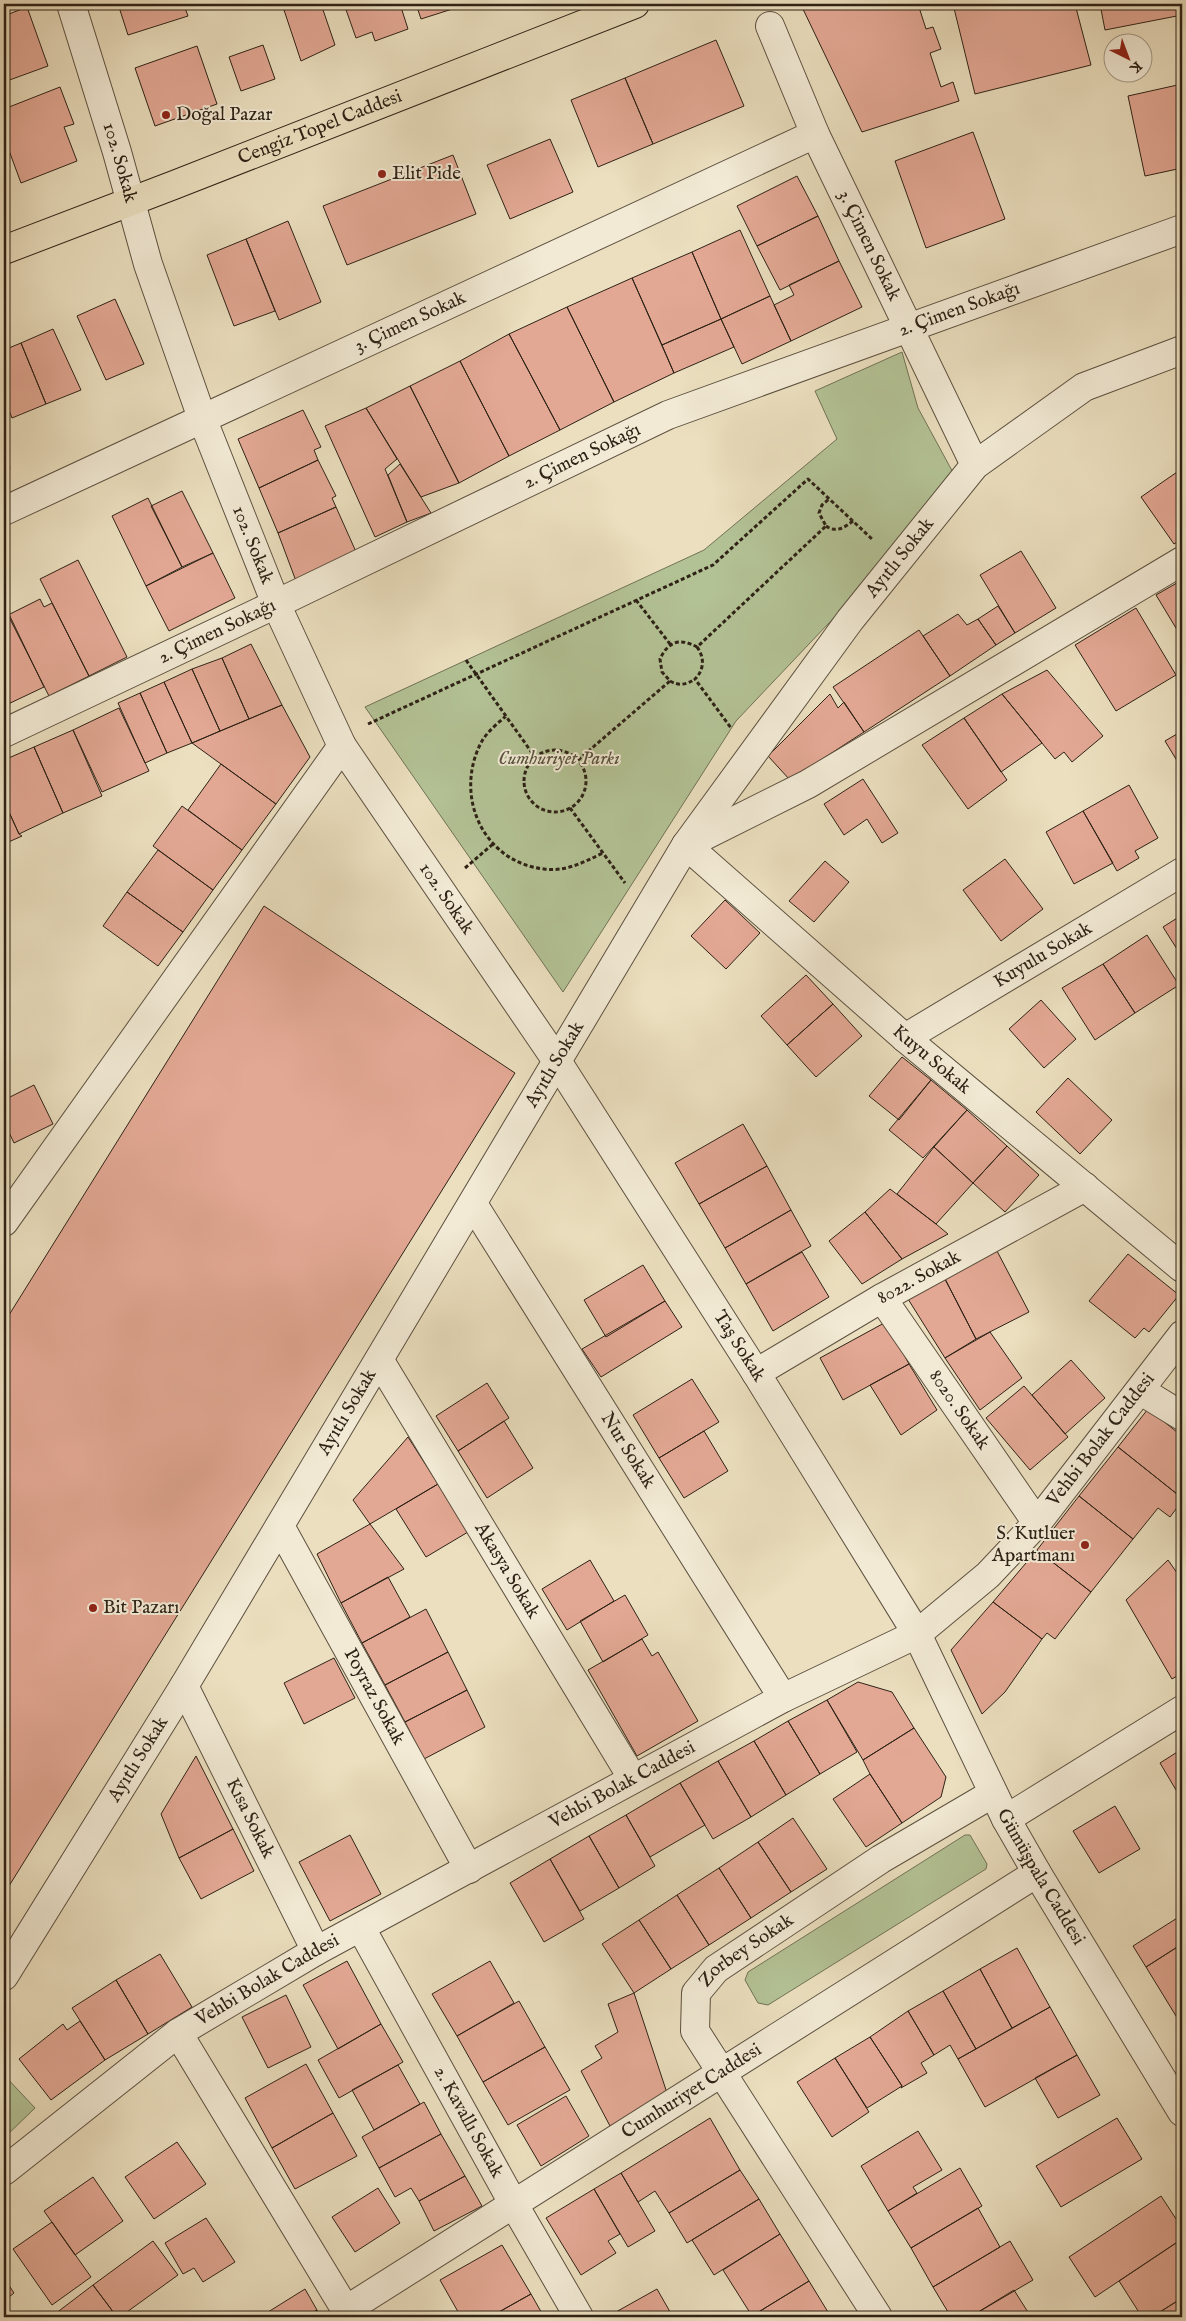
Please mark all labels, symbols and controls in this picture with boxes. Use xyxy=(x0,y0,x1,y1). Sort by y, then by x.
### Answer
north arrow xyxy=(1104,32,1154,82)
text: K xyxy=(1126,57,1146,78)
street label: Cengiz Topel Caddesi xyxy=(235,85,406,171)
place label: Doğal Pazar xyxy=(176,103,272,127)
marker: Doğal Pazar xyxy=(160,109,172,121)
street label: 102. Sokak xyxy=(97,120,143,206)
place label: Elit Pide xyxy=(392,162,461,186)
marker: Elit Pide xyxy=(376,168,388,180)
street label: 3. Çimen Sokak xyxy=(832,186,906,306)
street label: 2. Çimen Sokağı xyxy=(895,277,1023,343)
street label: 3. Çimen Sokak xyxy=(351,286,470,358)
street label: 2. Çimen Sokağı xyxy=(520,418,645,495)
street label: 102. Sokak xyxy=(226,502,279,588)
street label: Ayıtlı Sokak xyxy=(860,512,940,604)
street label: 2. Çimen Sokağı xyxy=(155,594,280,670)
park label: Cumhuriyet Parkı xyxy=(498,747,620,771)
street label: 102. Sokak xyxy=(413,858,480,940)
street label: Kuyulu Sokak xyxy=(990,916,1097,994)
street label: Ayıtlı Sokak xyxy=(519,1016,590,1113)
street label: Kuyu Sokak xyxy=(887,1020,976,1100)
street label: 8022. Sokak xyxy=(873,1245,966,1310)
street label: Taş Sokak xyxy=(707,1306,771,1387)
street label: Ayıtlı Sokak xyxy=(312,1364,383,1461)
street label: 8020. Sokak xyxy=(923,1365,996,1455)
street label: Vehbi Bolak Caddesi xyxy=(1041,1368,1160,1512)
street label: Nur Sokak xyxy=(595,1408,661,1494)
street label: Akasya Sokak xyxy=(468,1517,546,1624)
place label: S. Kutluer Apartmanı xyxy=(991,1522,1075,1568)
marker: S. Kutluer Apartmanı xyxy=(1079,1539,1091,1551)
place label: Bit Pazarı xyxy=(103,1596,179,1620)
marker: Bit Pazarı xyxy=(87,1602,99,1614)
street label: Poyraz Sokak xyxy=(338,1644,411,1750)
street label: Ayıtlı Sokak xyxy=(102,1711,175,1807)
street label: Vehbi Bolak Caddesi xyxy=(544,1736,700,1835)
street label: Kısa Sokak xyxy=(220,1774,280,1863)
street label: Gümüşpala Caddesi xyxy=(991,1805,1090,1950)
street label: Zorbey Sokak xyxy=(694,1908,799,1992)
street label: Vehbi Bolak Caddesi xyxy=(190,1929,344,2032)
street label: Cumhuriyet Caddesi xyxy=(617,2038,766,2145)
street label: 2. Kavallı Sokak xyxy=(428,2062,509,2183)

